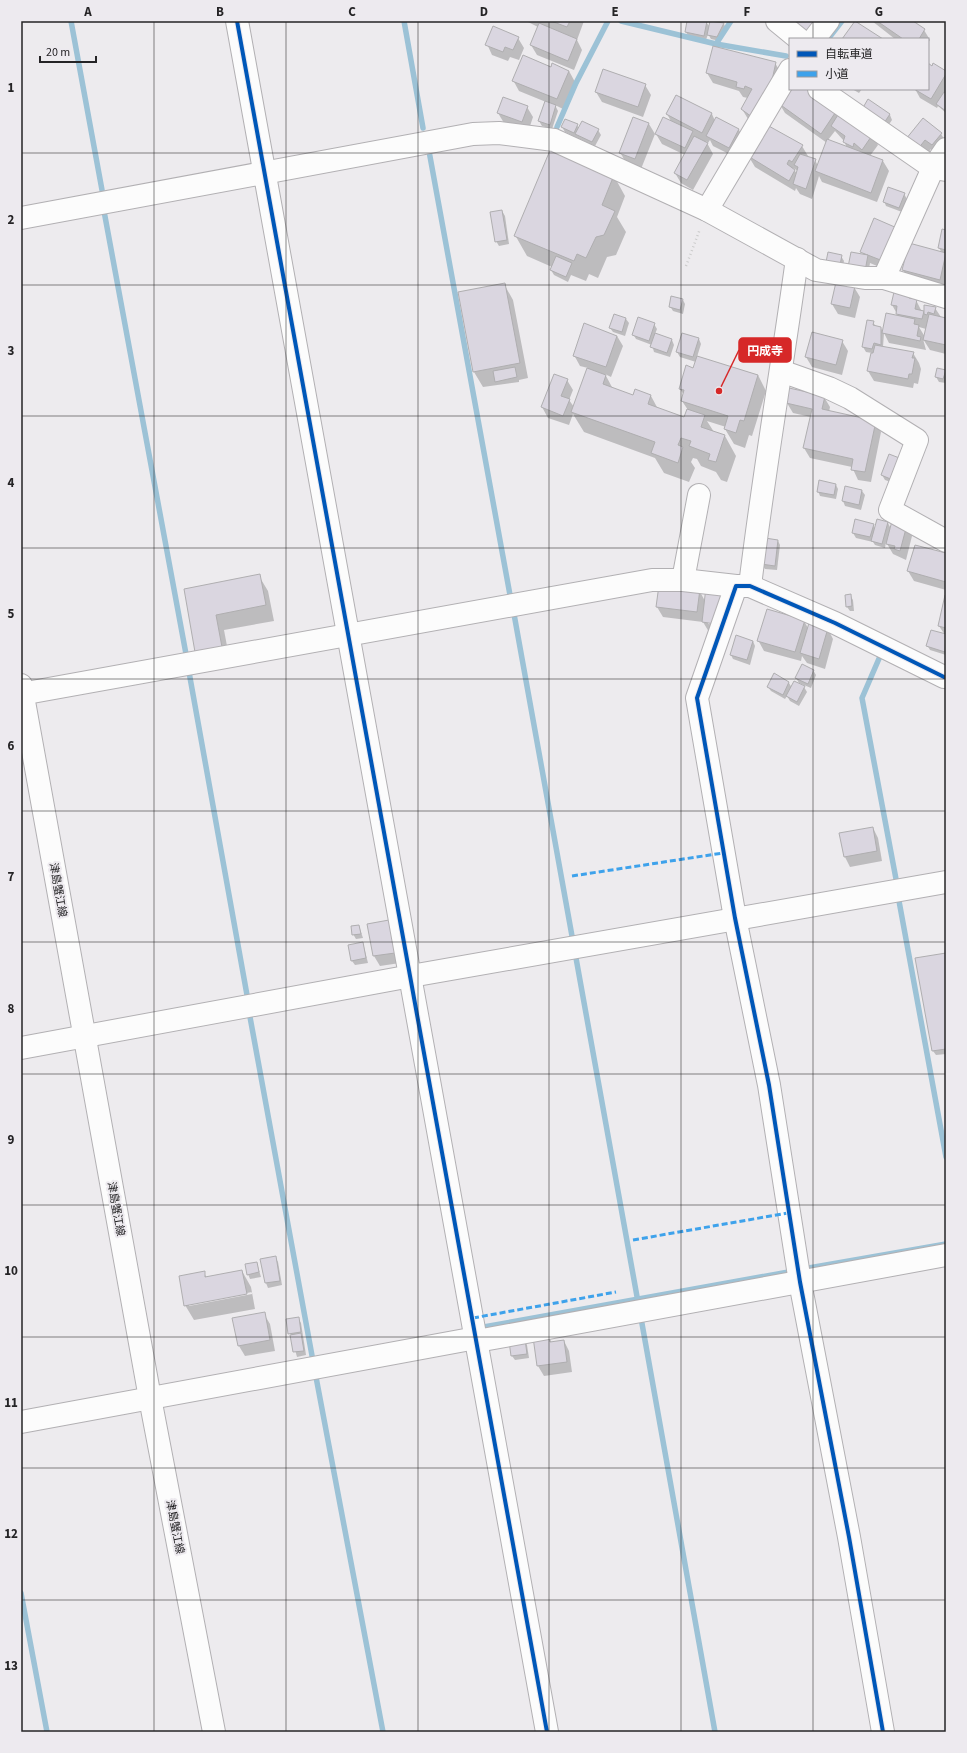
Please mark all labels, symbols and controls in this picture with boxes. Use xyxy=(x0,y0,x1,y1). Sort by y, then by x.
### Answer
text: A xyxy=(83,3,92,21)
text: B xyxy=(216,3,224,21)
text: C xyxy=(348,3,356,21)
text: D xyxy=(480,3,488,21)
text: E xyxy=(611,3,619,21)
text: F xyxy=(744,3,751,21)
text: G xyxy=(875,3,883,21)
scale bar xyxy=(40,38,96,64)
legend xyxy=(789,38,929,90)
text: 20 m xyxy=(46,44,70,61)
text: 自転車道 xyxy=(825,46,873,63)
text: 小道 xyxy=(825,66,849,83)
text: 1 xyxy=(8,79,15,97)
text: 2 xyxy=(8,211,15,229)
callout: 円成寺 xyxy=(739,338,791,362)
text: 3 xyxy=(8,342,15,360)
text: 円成寺 xyxy=(747,343,783,360)
text: 4 xyxy=(8,474,15,492)
text: 5 xyxy=(8,605,15,623)
text: 6 xyxy=(8,737,15,755)
street label: 津島蟹江線 xyxy=(46,862,70,918)
text: 7 xyxy=(8,868,15,886)
text: 8 xyxy=(8,1000,15,1018)
text: 9 xyxy=(8,1131,15,1149)
street label: 津島蟹江線 xyxy=(104,1181,128,1237)
text: 10 xyxy=(4,1262,18,1280)
text: 11 xyxy=(4,1394,18,1412)
street label: 津島蟹江線 xyxy=(162,1499,188,1555)
text: 12 xyxy=(4,1525,18,1543)
text: 13 xyxy=(4,1657,18,1675)

